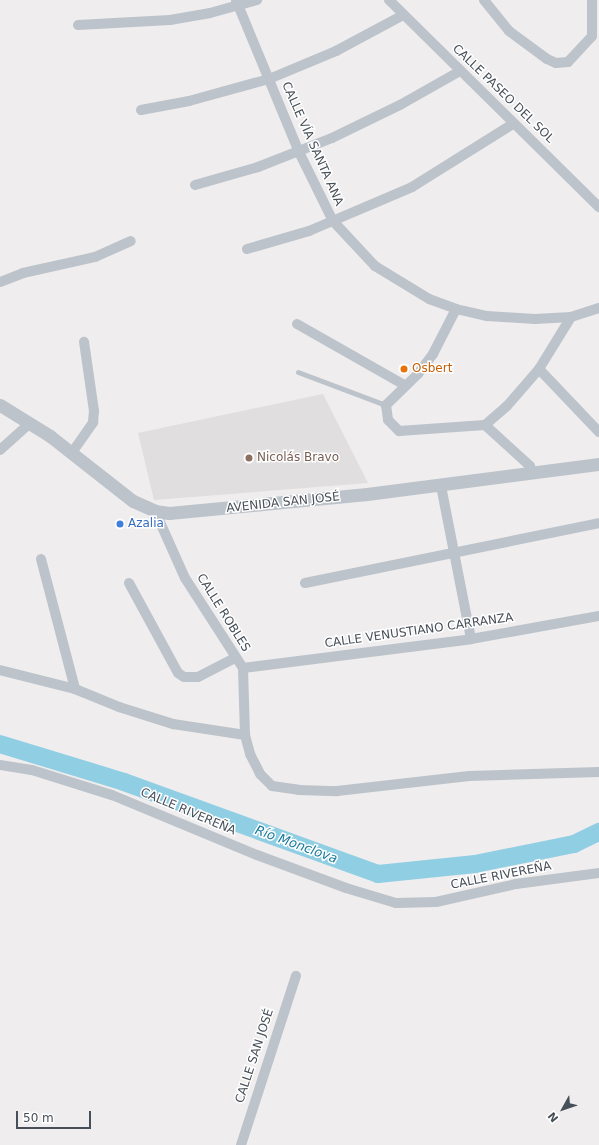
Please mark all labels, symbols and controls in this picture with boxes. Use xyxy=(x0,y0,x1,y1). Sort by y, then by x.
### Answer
street label: CALLE PASEO DEL SOL xyxy=(449,42,557,146)
street label: CALLE VÍA SANTA ANA xyxy=(278,80,346,208)
place label: Osbert xyxy=(412,362,452,376)
marker: Osbert xyxy=(399,364,409,374)
place label: Nicolás Bravo xyxy=(257,451,339,465)
marker: Nicolás Bravo xyxy=(244,453,254,463)
street label: AVENIDA SAN JOSÉ xyxy=(226,490,340,516)
place label: Azalia xyxy=(128,517,164,531)
marker: Azalia xyxy=(115,519,125,529)
street label: CALLE ROBLES xyxy=(193,571,253,655)
street label: CALLE VENUSTIANO CARRANZA xyxy=(324,611,514,651)
street label: CALLE RIVEREÑA xyxy=(138,785,238,839)
water label: Río Monclova xyxy=(253,823,339,867)
street label: CALLE RIVEREÑA xyxy=(449,859,553,893)
street label: CALLE SAN JOSÉ xyxy=(233,1007,277,1105)
north arrow xyxy=(543,1089,583,1129)
scale bar xyxy=(18,1103,93,1129)
text: N xyxy=(545,1109,561,1125)
text: 50 m xyxy=(23,1111,54,1125)

